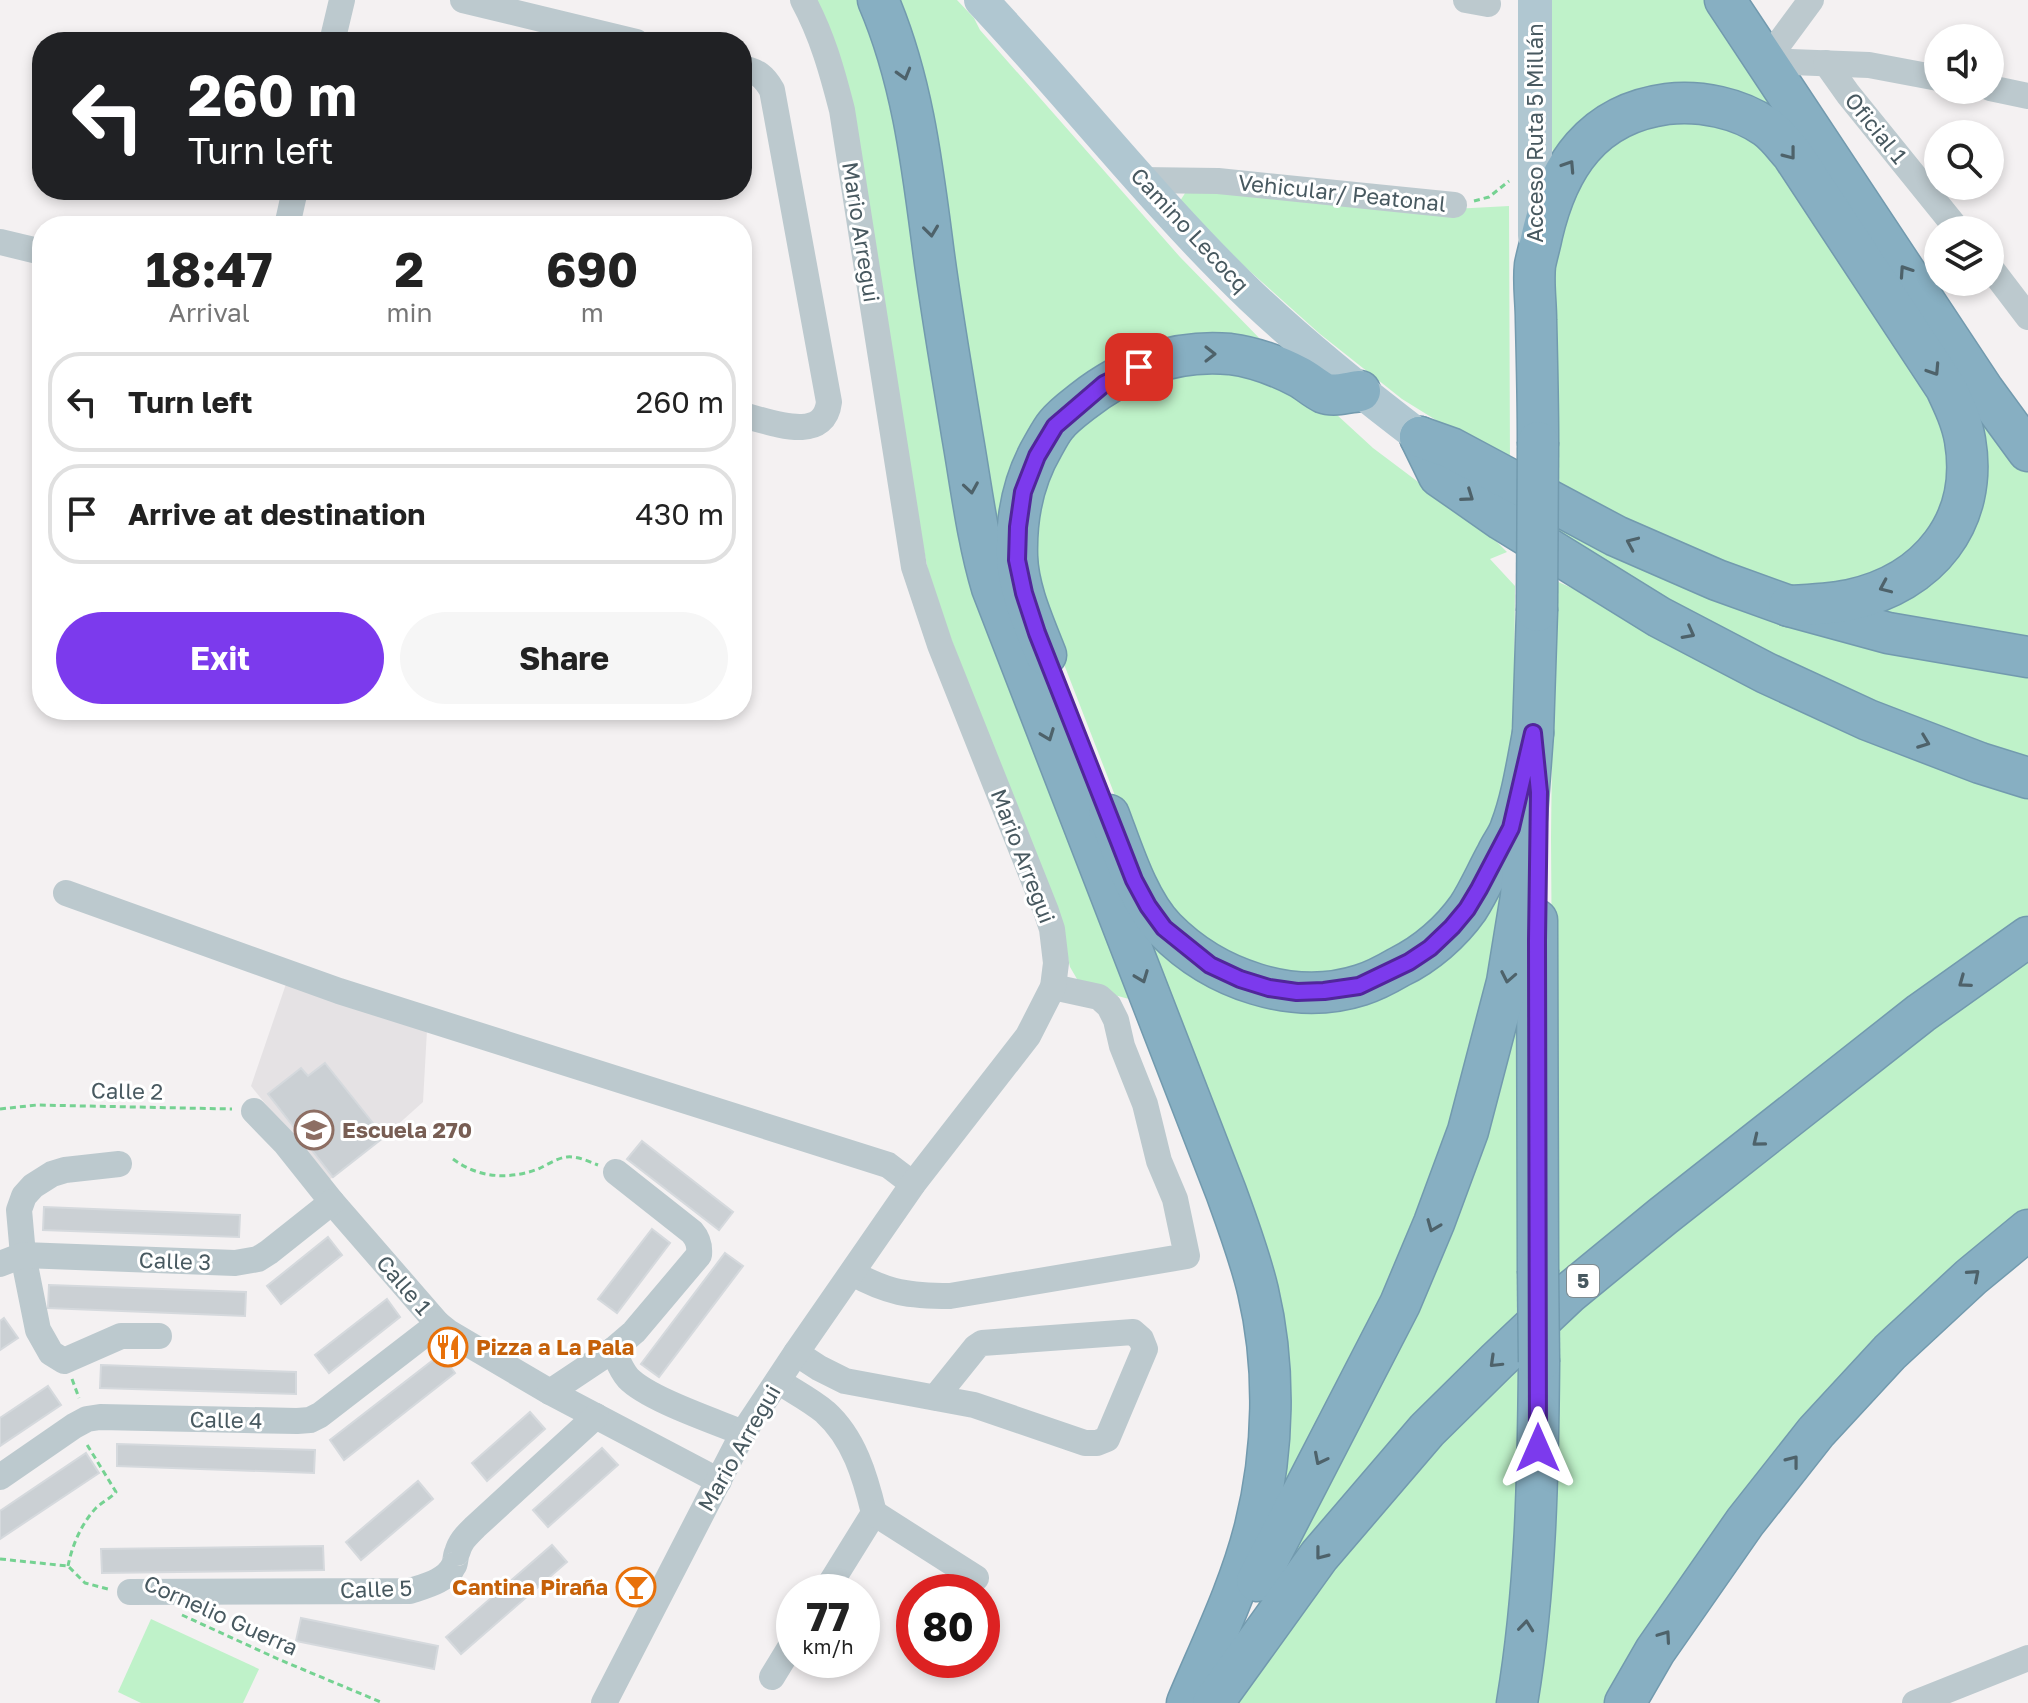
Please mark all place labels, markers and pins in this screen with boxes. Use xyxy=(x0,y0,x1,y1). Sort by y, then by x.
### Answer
pin xyxy=(1105,333,1173,401)
school or university icon: Escuela 270 xyxy=(293,1109,335,1151)
place label: Escuela 270 xyxy=(342,1116,472,1143)
restaurant icon: Pizza a La Pala xyxy=(427,1326,469,1368)
place label: Pizza a La Pala xyxy=(476,1333,634,1360)
bar icon: Cantina Piraña xyxy=(615,1566,657,1608)
place label: Cantina Piraña xyxy=(452,1573,608,1600)

